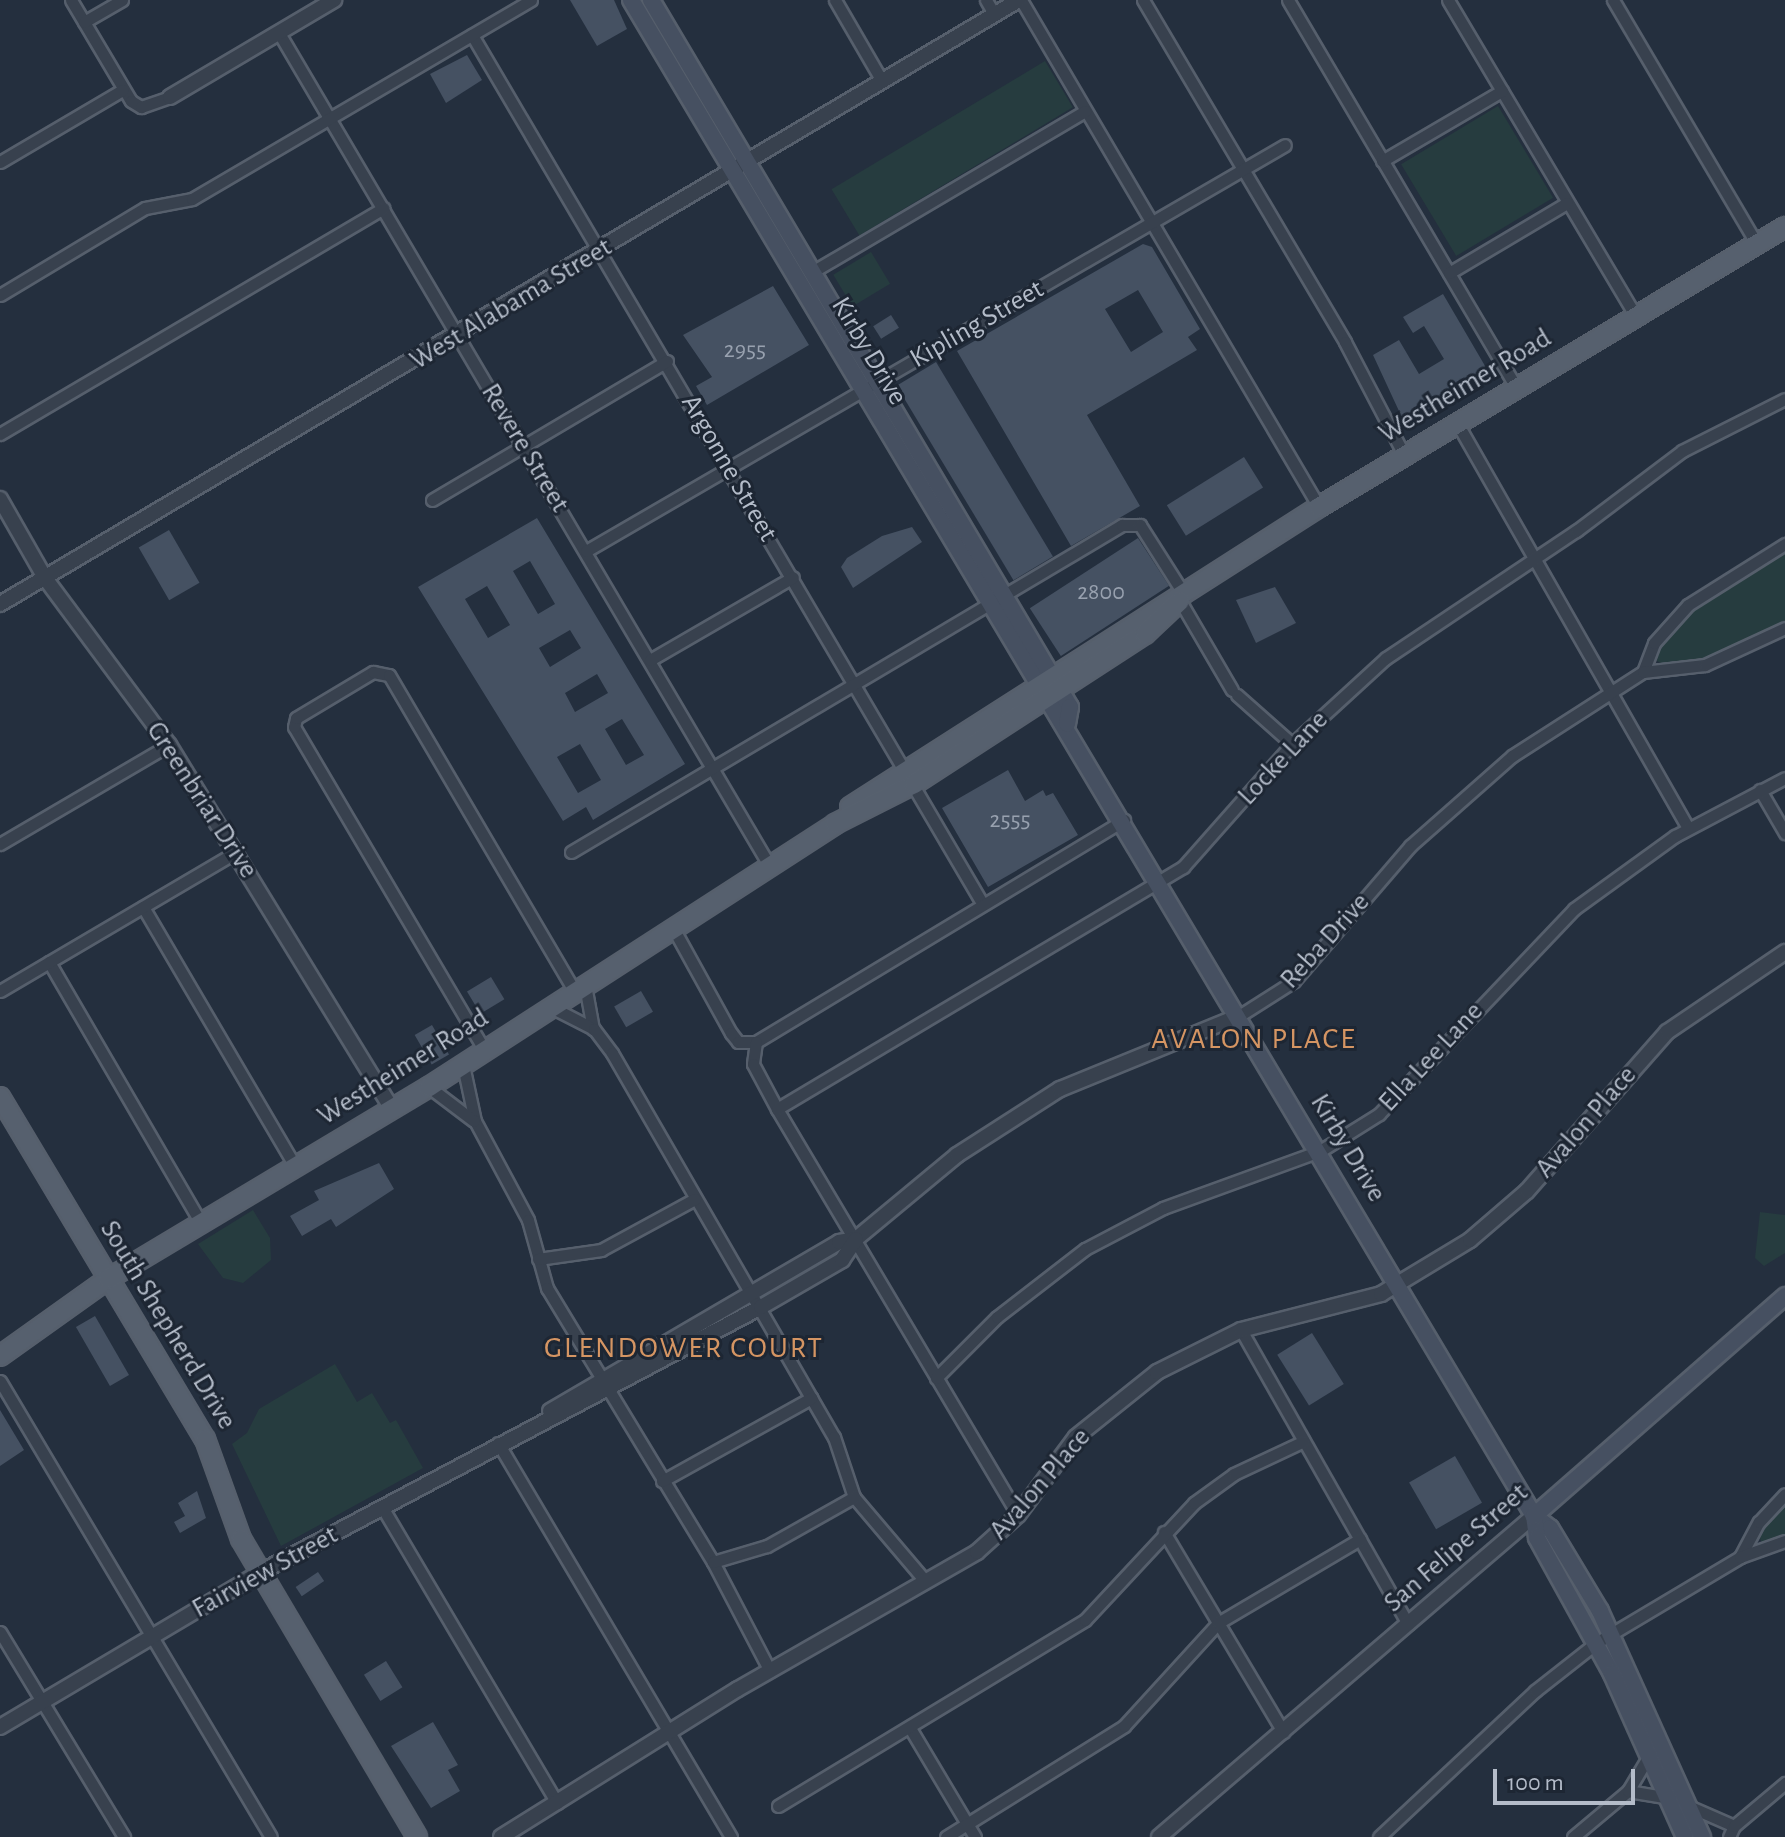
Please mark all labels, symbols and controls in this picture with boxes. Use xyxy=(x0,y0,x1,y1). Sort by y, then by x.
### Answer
street label: West Alabama Street xyxy=(404,230,618,378)
street label: Kipling Street xyxy=(904,272,1050,376)
street label: Kirby Drive xyxy=(824,291,914,411)
street label: Westheimer Road xyxy=(1373,321,1557,451)
house number: 2955 xyxy=(724,337,766,365)
street label: Revere Street xyxy=(473,378,577,518)
street label: Argonne Street xyxy=(673,389,785,547)
house number: 2800 xyxy=(1077,579,1125,607)
street label: Locke Lane xyxy=(1231,704,1335,812)
street label: Greenbriar Drive xyxy=(139,715,265,885)
house number: 2555 xyxy=(989,807,1031,835)
street label: Reba Drive xyxy=(1273,886,1377,996)
street label: Ella Lee Lane xyxy=(1372,995,1490,1119)
street label: Westheimer Road xyxy=(311,1001,495,1133)
district label: AVALON PLACE xyxy=(1151,1021,1357,1057)
street label: Avalon Place xyxy=(1528,1059,1644,1185)
street label: Kirby Drive xyxy=(1303,1088,1393,1208)
street label: South Shepherd Drive xyxy=(92,1215,244,1435)
district label: GLENDOWER COURT xyxy=(544,1330,824,1366)
street label: Avalon Place xyxy=(982,1421,1098,1547)
street label: San Felipe Street xyxy=(1377,1476,1535,1620)
street label: Fairview Street xyxy=(186,1518,344,1626)
scale bar xyxy=(1497,1753,1639,1803)
text: 100 m xyxy=(1507,1771,1564,1795)

